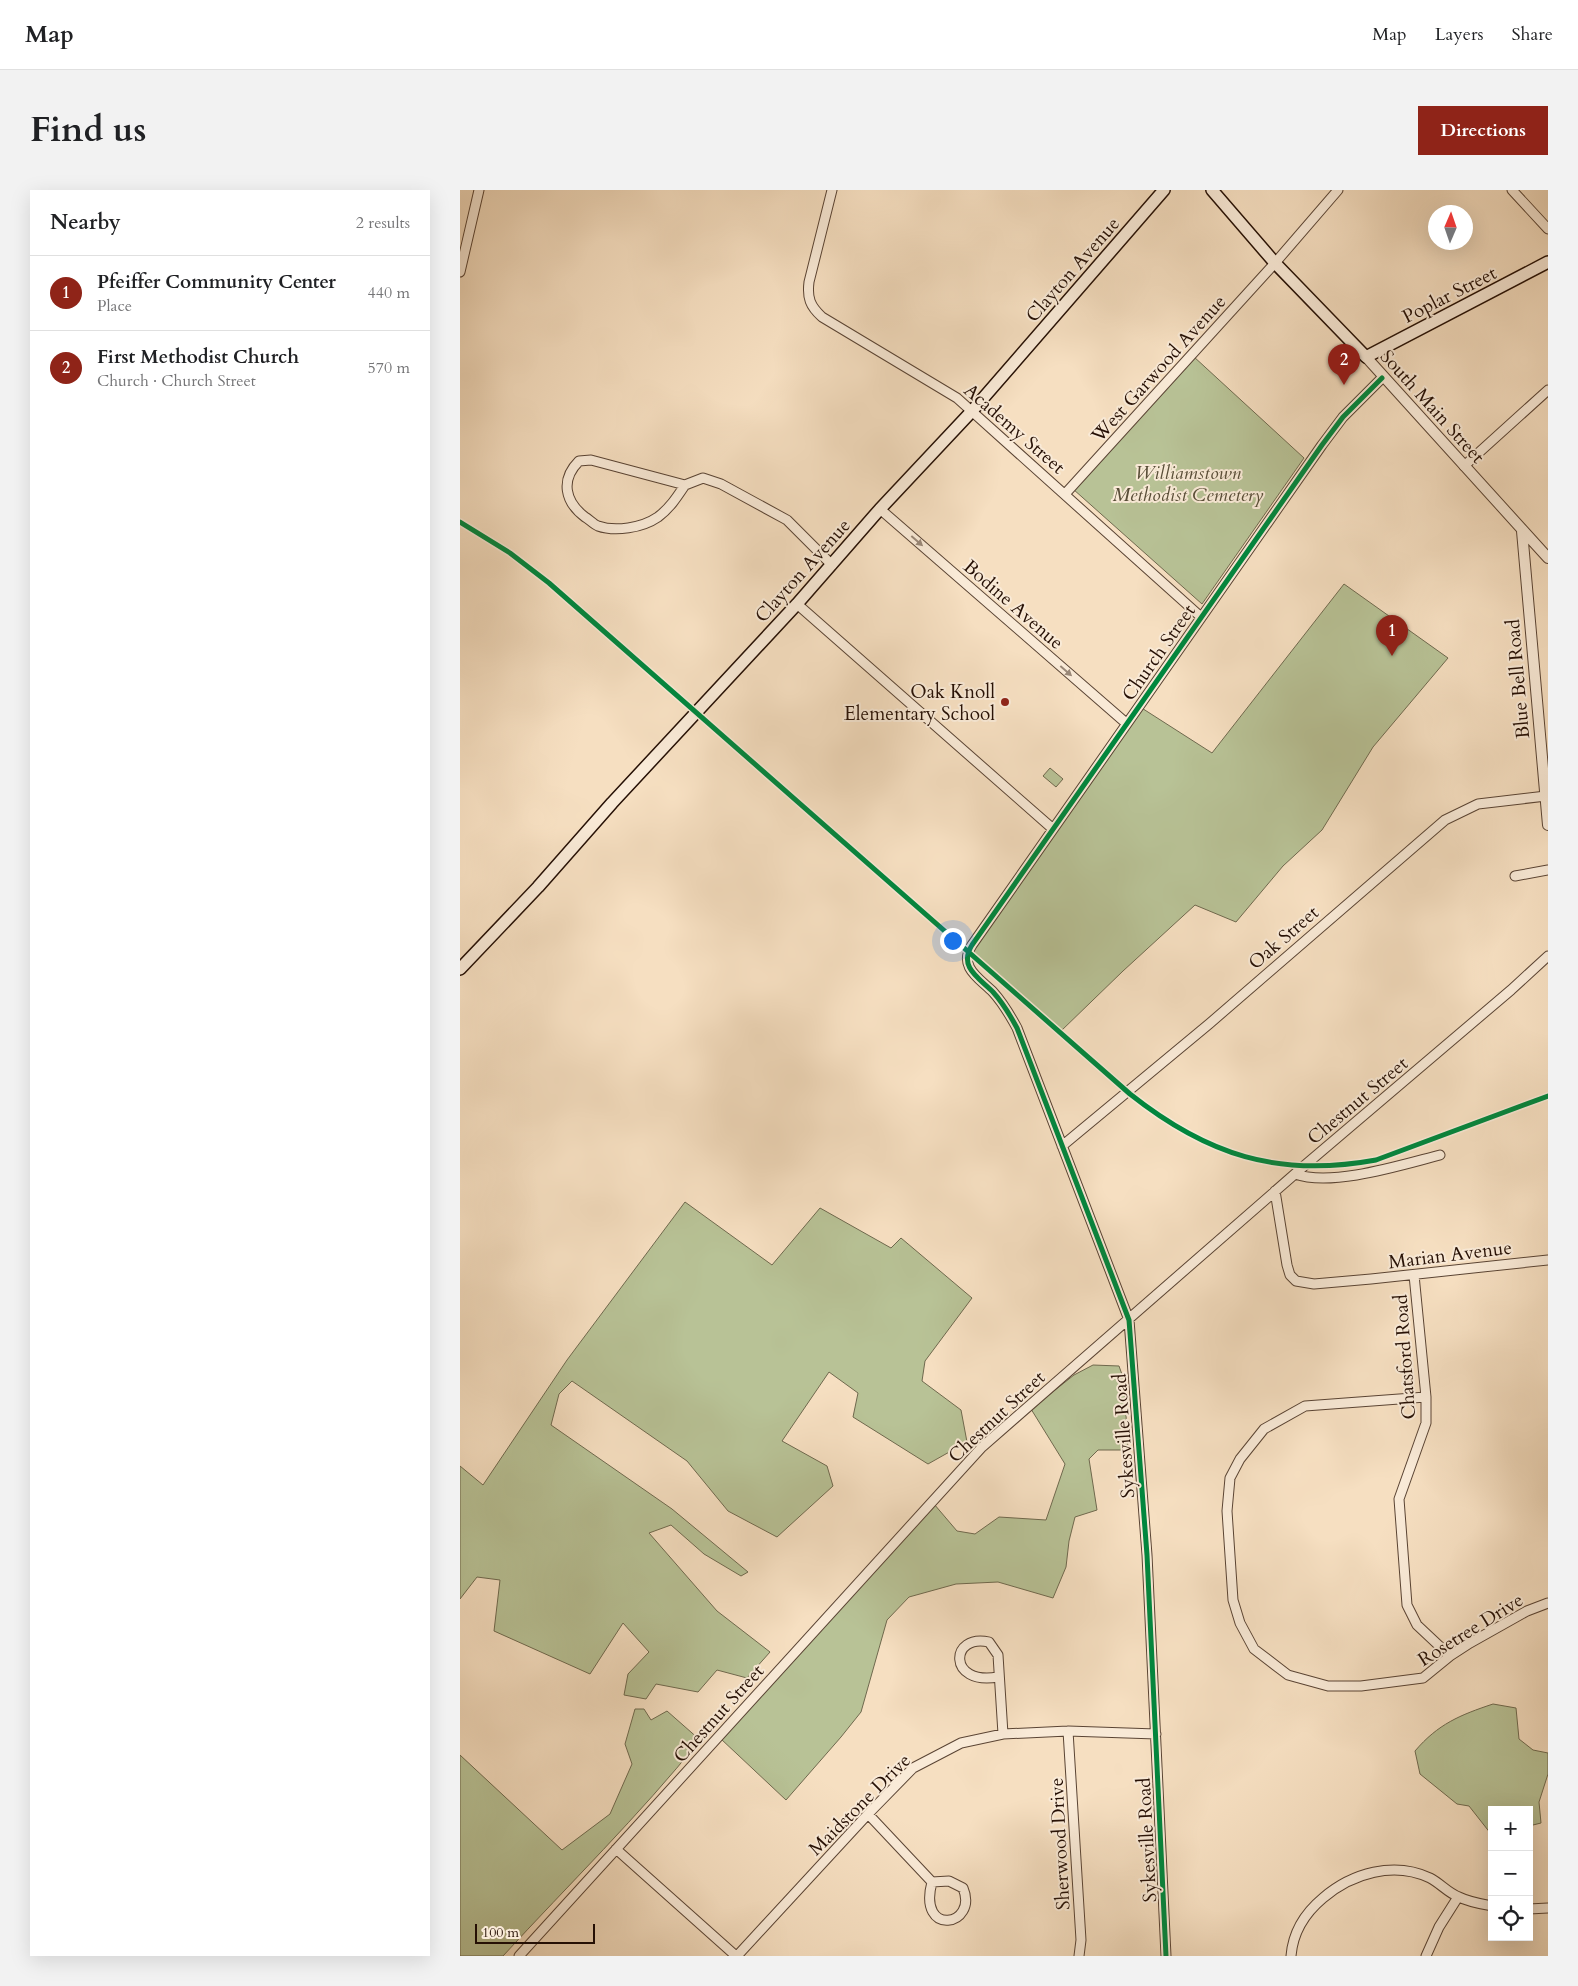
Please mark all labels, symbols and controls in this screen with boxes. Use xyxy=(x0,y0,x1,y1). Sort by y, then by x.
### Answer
text: Map xyxy=(25,18,74,51)
text: Map xyxy=(1372,22,1407,47)
text: Layers xyxy=(1435,22,1484,47)
text: Share xyxy=(1512,22,1553,47)
text: Find us xyxy=(30,106,146,154)
button: Directions xyxy=(1418,106,1548,155)
north arrow xyxy=(1428,205,1473,250)
text: Nearby xyxy=(50,208,121,237)
text: 2 results xyxy=(356,212,410,234)
street label: Clayton Avenue xyxy=(1020,212,1126,328)
street label: Poplar Street xyxy=(1398,260,1501,330)
text: Pfeiffer Community Center xyxy=(97,269,336,295)
text: 1 xyxy=(62,282,70,304)
text: 440 m xyxy=(368,282,410,304)
street label: West Garwood Avenue xyxy=(1085,289,1232,449)
text: Place xyxy=(97,295,132,317)
text: First Methodist Church xyxy=(97,344,299,370)
pin: 2 xyxy=(1328,344,1360,385)
street label: South Main Street xyxy=(1374,344,1490,469)
text: 2 xyxy=(62,357,70,379)
text: 570 m xyxy=(368,357,410,379)
text: Church · Church Street xyxy=(97,370,256,392)
street label: Academy Street xyxy=(958,378,1070,480)
park label: Williamstown Methodist Cemetery xyxy=(1113,460,1263,508)
street label: Clayton Avenue xyxy=(749,513,856,628)
one-way arrow xyxy=(910,535,922,547)
street label: Bodine Avenue xyxy=(958,554,1069,655)
street label: Church Street xyxy=(1116,599,1202,706)
pin: 1 xyxy=(1376,615,1408,656)
street label: Blue Bell Road xyxy=(1500,618,1536,740)
one-way arrow xyxy=(1059,665,1072,676)
place label: Oak Knoll Elementary School xyxy=(844,679,995,727)
marker: Oak Knoll Elementary School xyxy=(999,696,1011,708)
street label: Oak Street xyxy=(1243,900,1324,976)
your location xyxy=(940,928,966,954)
street label: Chestnut Street xyxy=(1302,1051,1413,1151)
street label: Marian Avenue xyxy=(1387,1235,1513,1275)
street label: Chatsford Road xyxy=(1388,1293,1422,1420)
street label: Chestnut Street xyxy=(942,1365,1051,1469)
street label: Sykesville Road xyxy=(1107,1373,1141,1499)
street label: Rosetree Drive xyxy=(1413,1587,1528,1673)
street label: Chestnut Street xyxy=(668,1659,770,1768)
street label: Maidstone Drive xyxy=(803,1748,917,1862)
street label: Sherwood Drive xyxy=(1044,1777,1076,1911)
street label: Sykesville Road xyxy=(1131,1777,1163,1903)
map controls xyxy=(1488,1806,1533,1941)
button: + xyxy=(1488,1806,1533,1851)
button: − xyxy=(1488,1851,1533,1896)
button: locate xyxy=(1488,1896,1533,1941)
scale bar xyxy=(475,1921,595,1944)
text: 100 m xyxy=(482,1923,519,1942)

